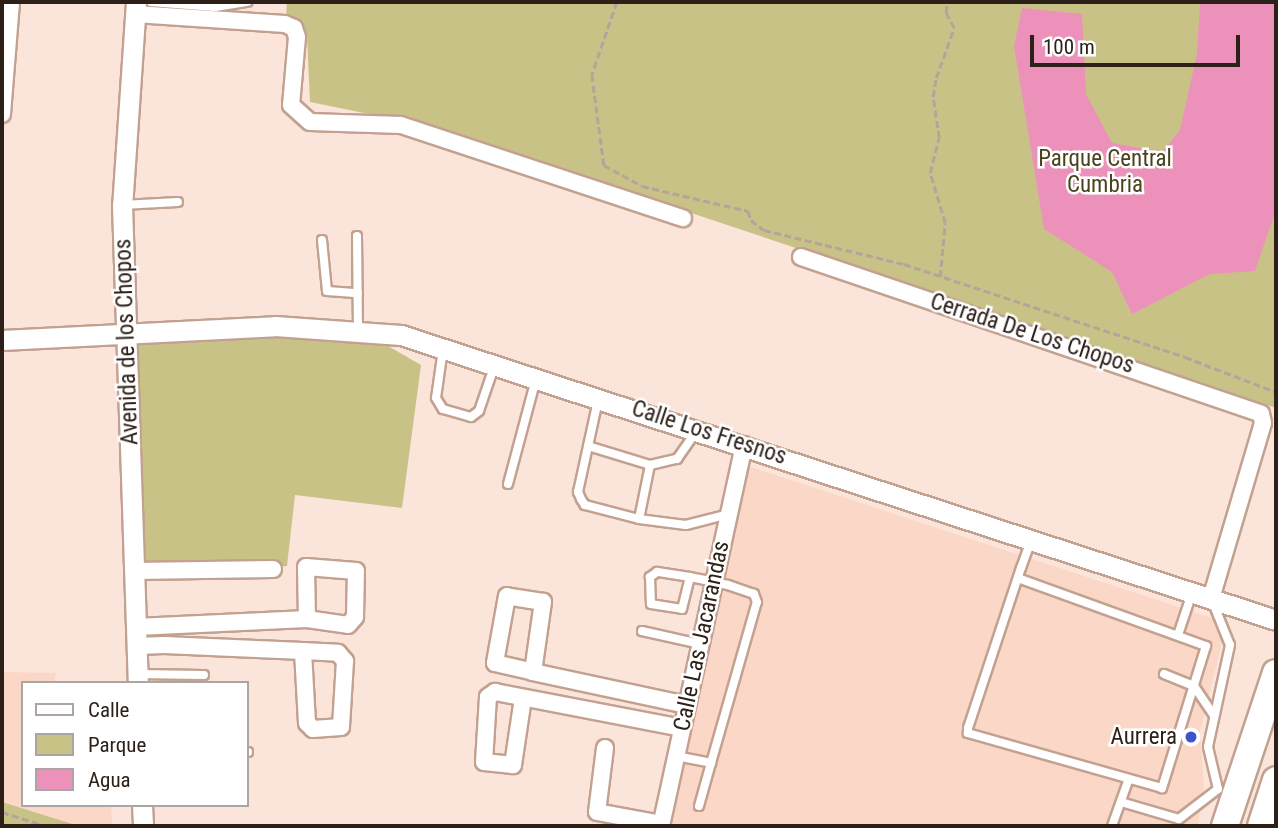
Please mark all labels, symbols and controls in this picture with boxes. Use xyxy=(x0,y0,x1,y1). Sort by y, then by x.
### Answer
scale bar xyxy=(1033,21,1243,65)
text: 100 m xyxy=(1043,35,1095,59)
park label: Parque Central Cumbria xyxy=(1038,145,1172,199)
street label: Avenida de los Chopos xyxy=(110,238,144,446)
street label: Cerrada De Los Chopos xyxy=(927,288,1137,380)
street label: Calle Los Fresnos xyxy=(628,395,790,471)
street label: Calle Las Jacarandas xyxy=(668,538,736,734)
legend xyxy=(21,681,248,807)
text: Calle xyxy=(88,698,129,722)
place label: Aurrera xyxy=(1111,723,1177,751)
marker: Aurrera xyxy=(1183,729,1199,745)
text: Parque xyxy=(88,733,146,757)
text: Agua xyxy=(88,768,131,792)

